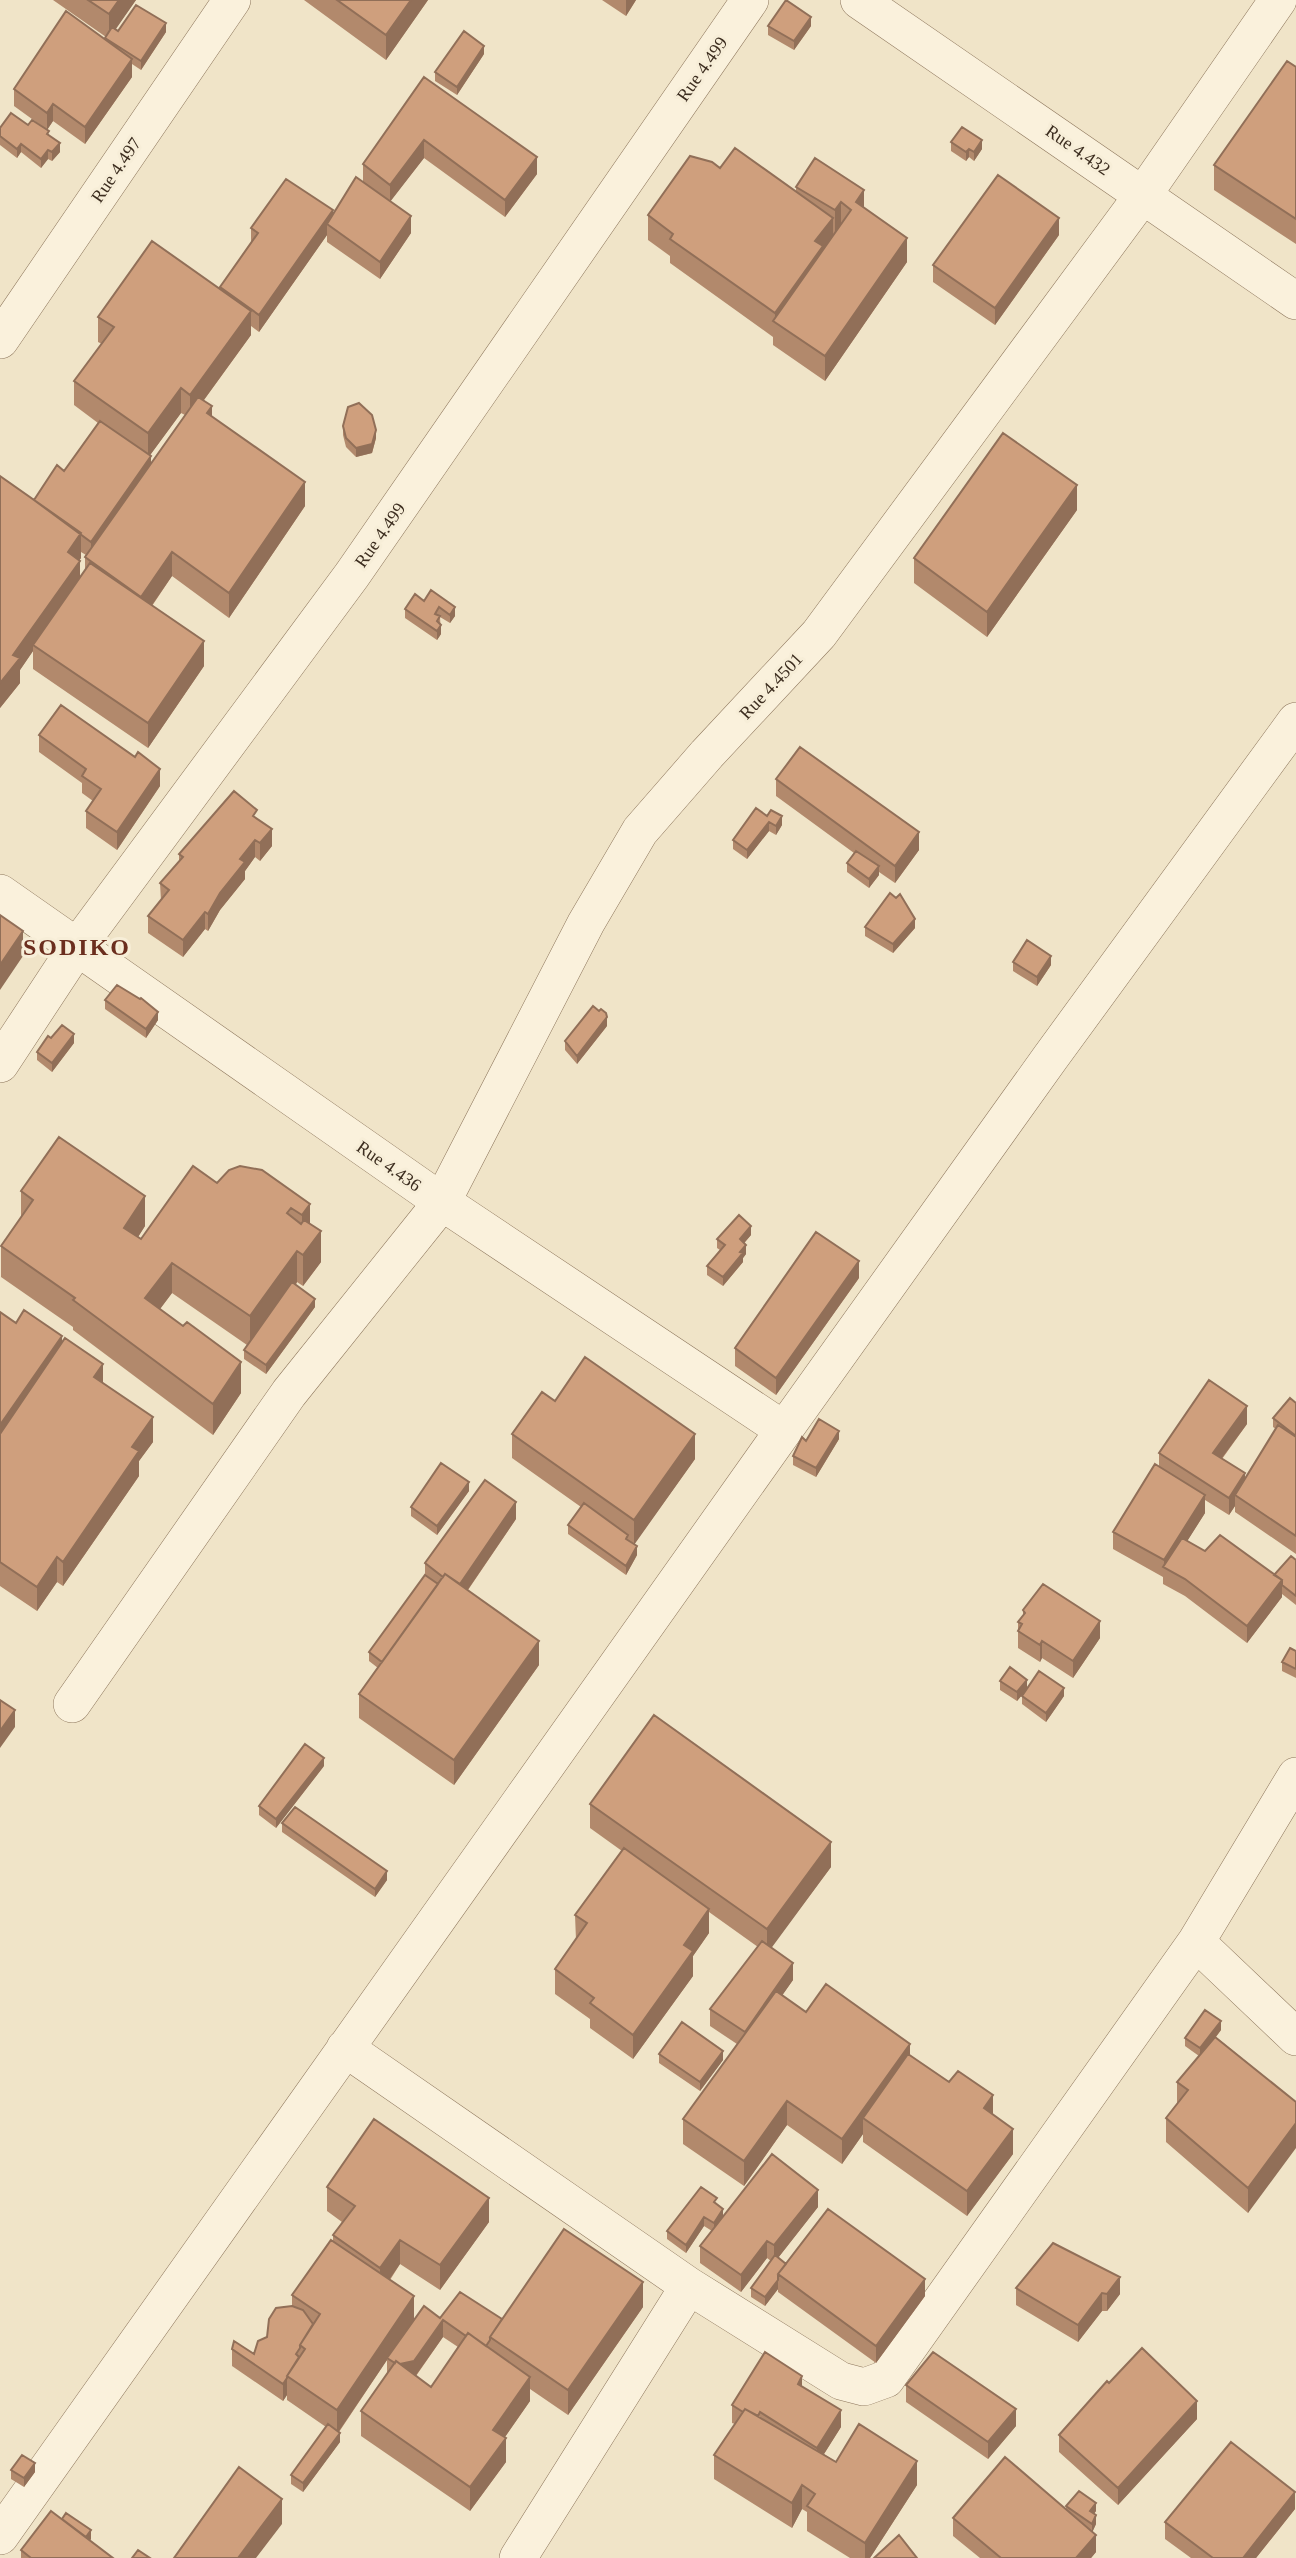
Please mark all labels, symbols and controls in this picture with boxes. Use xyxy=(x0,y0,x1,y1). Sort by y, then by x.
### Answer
street label: Rue 4.499 xyxy=(673,33,731,105)
street label: Rue 4.432 xyxy=(1042,121,1114,179)
street label: Rue 4.497 xyxy=(87,134,145,206)
street label: Rue 4.499 xyxy=(351,499,409,571)
street label: Rue 4.4501 xyxy=(735,649,807,723)
district label: SODIKO xyxy=(23,934,131,960)
street label: Rue 4.436 xyxy=(353,1137,425,1195)

